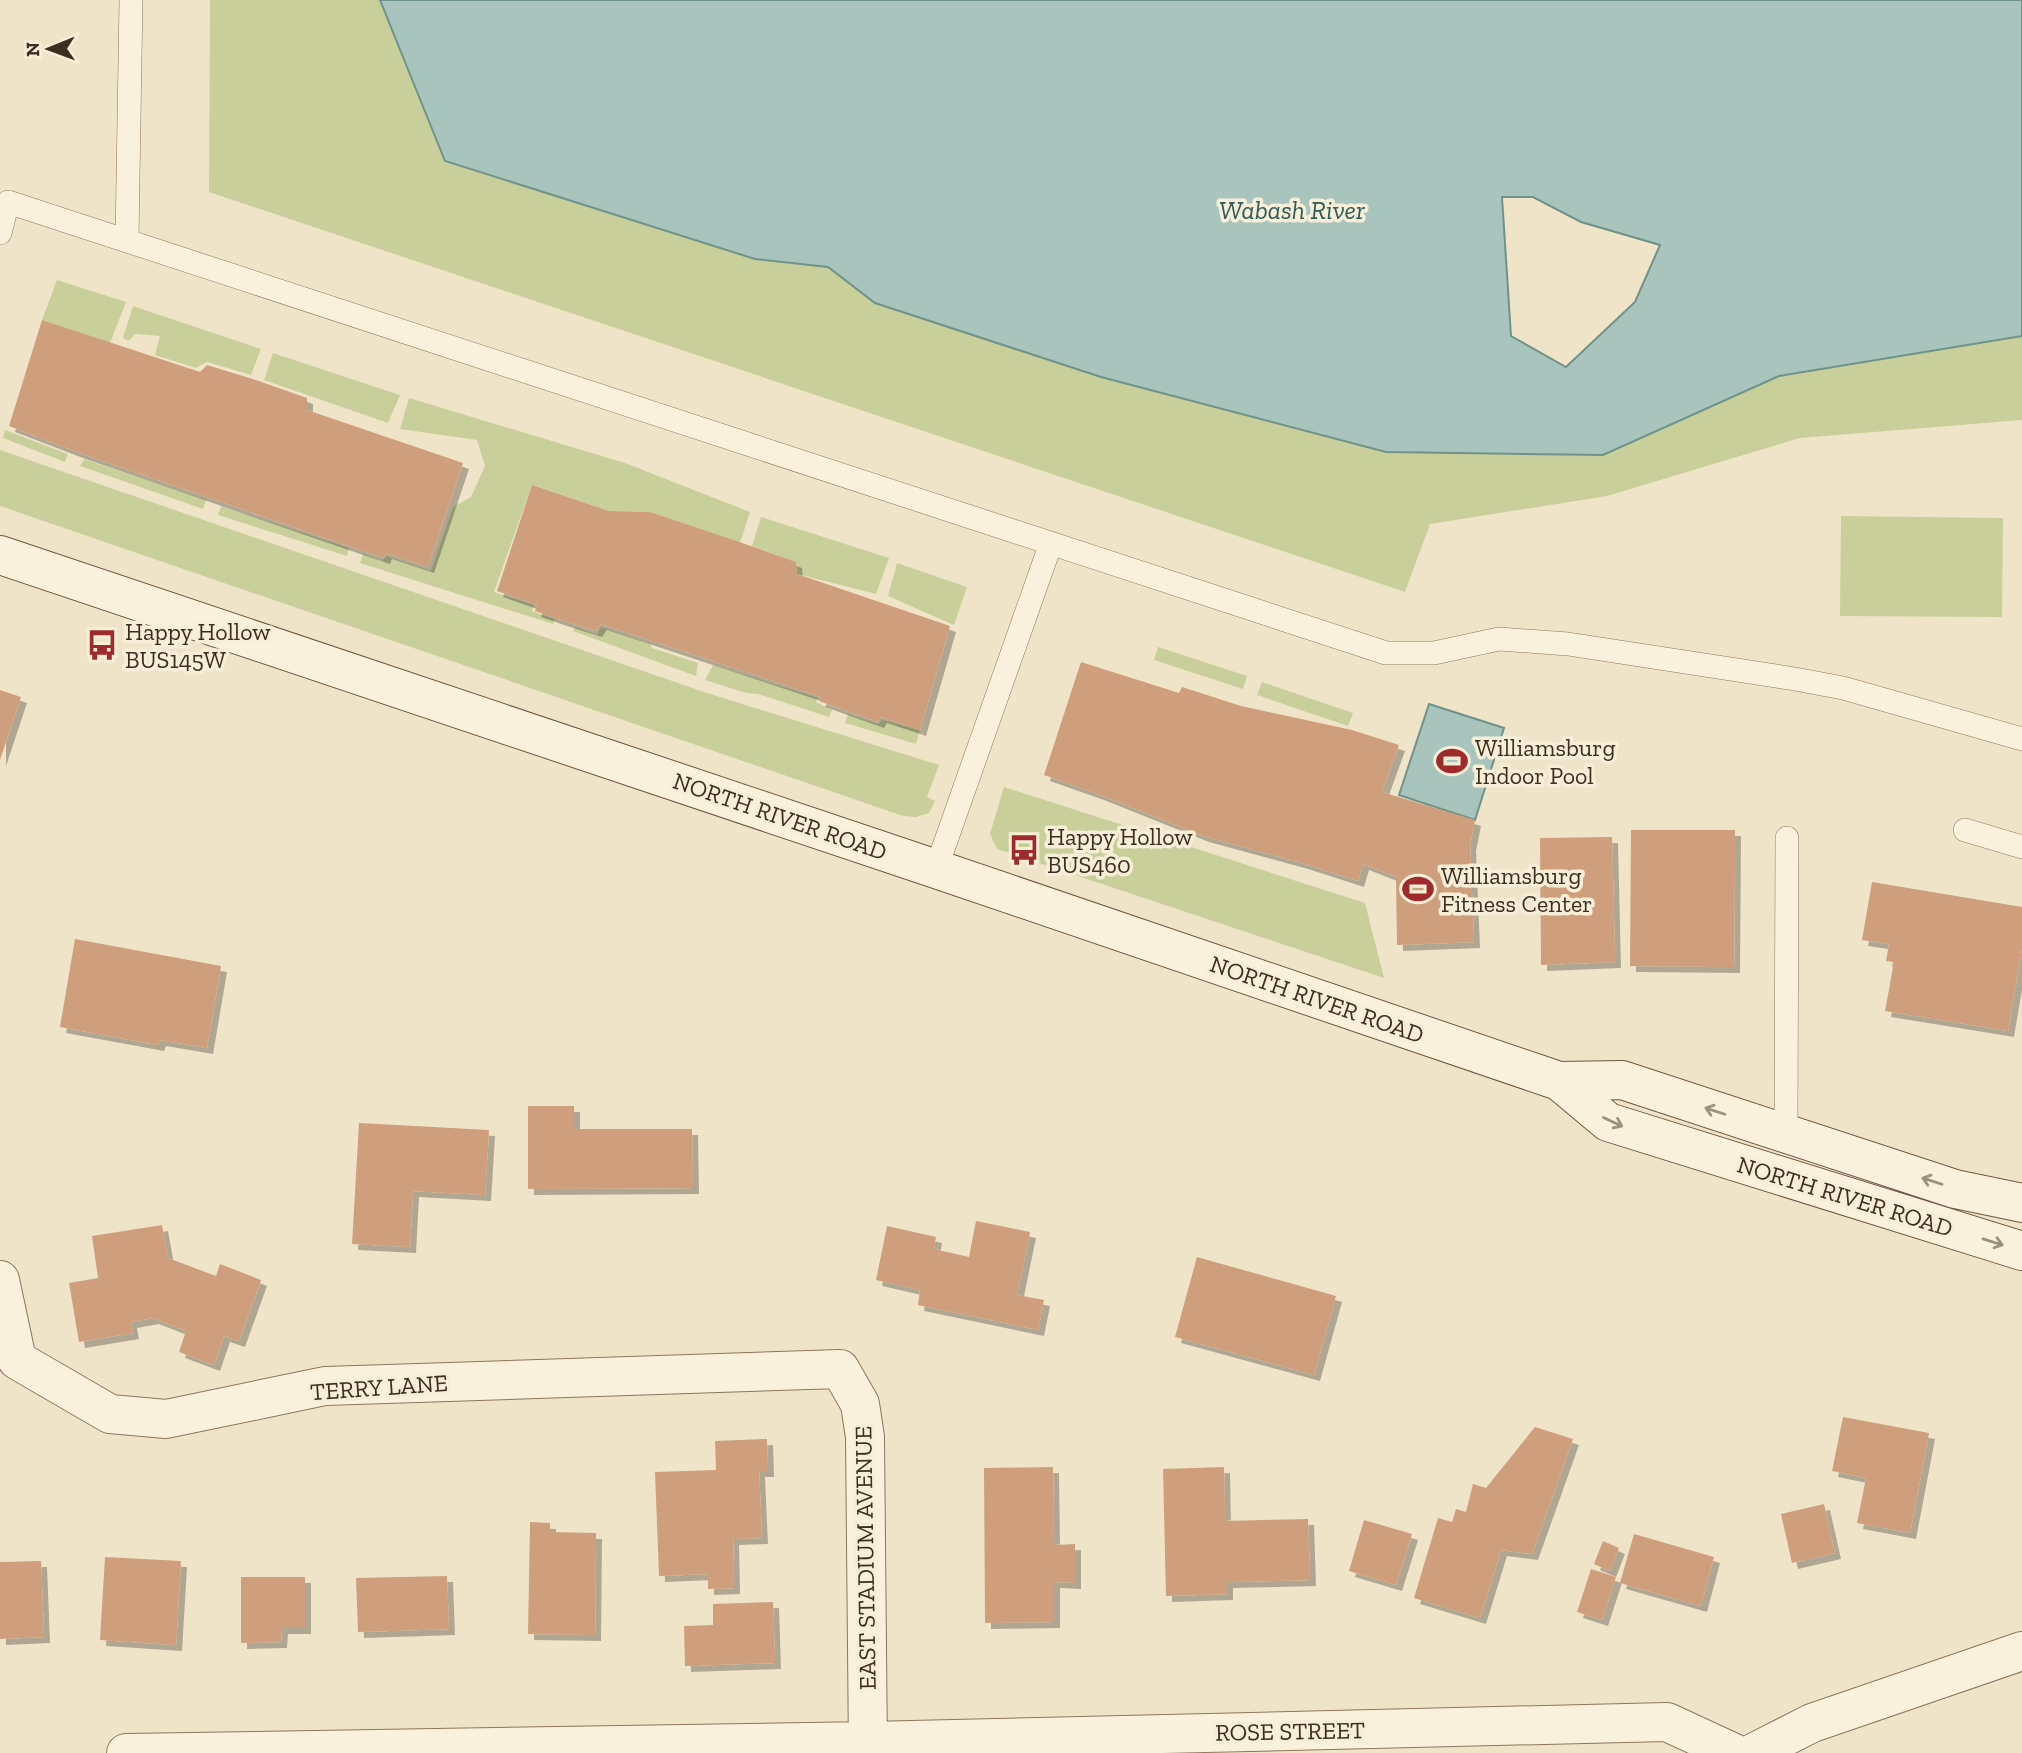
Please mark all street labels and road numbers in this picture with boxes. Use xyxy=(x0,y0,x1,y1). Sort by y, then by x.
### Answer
street label: NORTH RIVER ROAD xyxy=(669,766,891,866)
street label: NORTH RIVER ROAD xyxy=(1206,949,1428,1049)
street label: NORTH RIVER ROAD xyxy=(1734,1149,1956,1243)
street label: TERRY LANE xyxy=(309,1368,449,1406)
street label: EAST STADIUM AVENUE xyxy=(848,1426,882,1690)
street label: ROSE STREET xyxy=(1215,1715,1365,1747)

